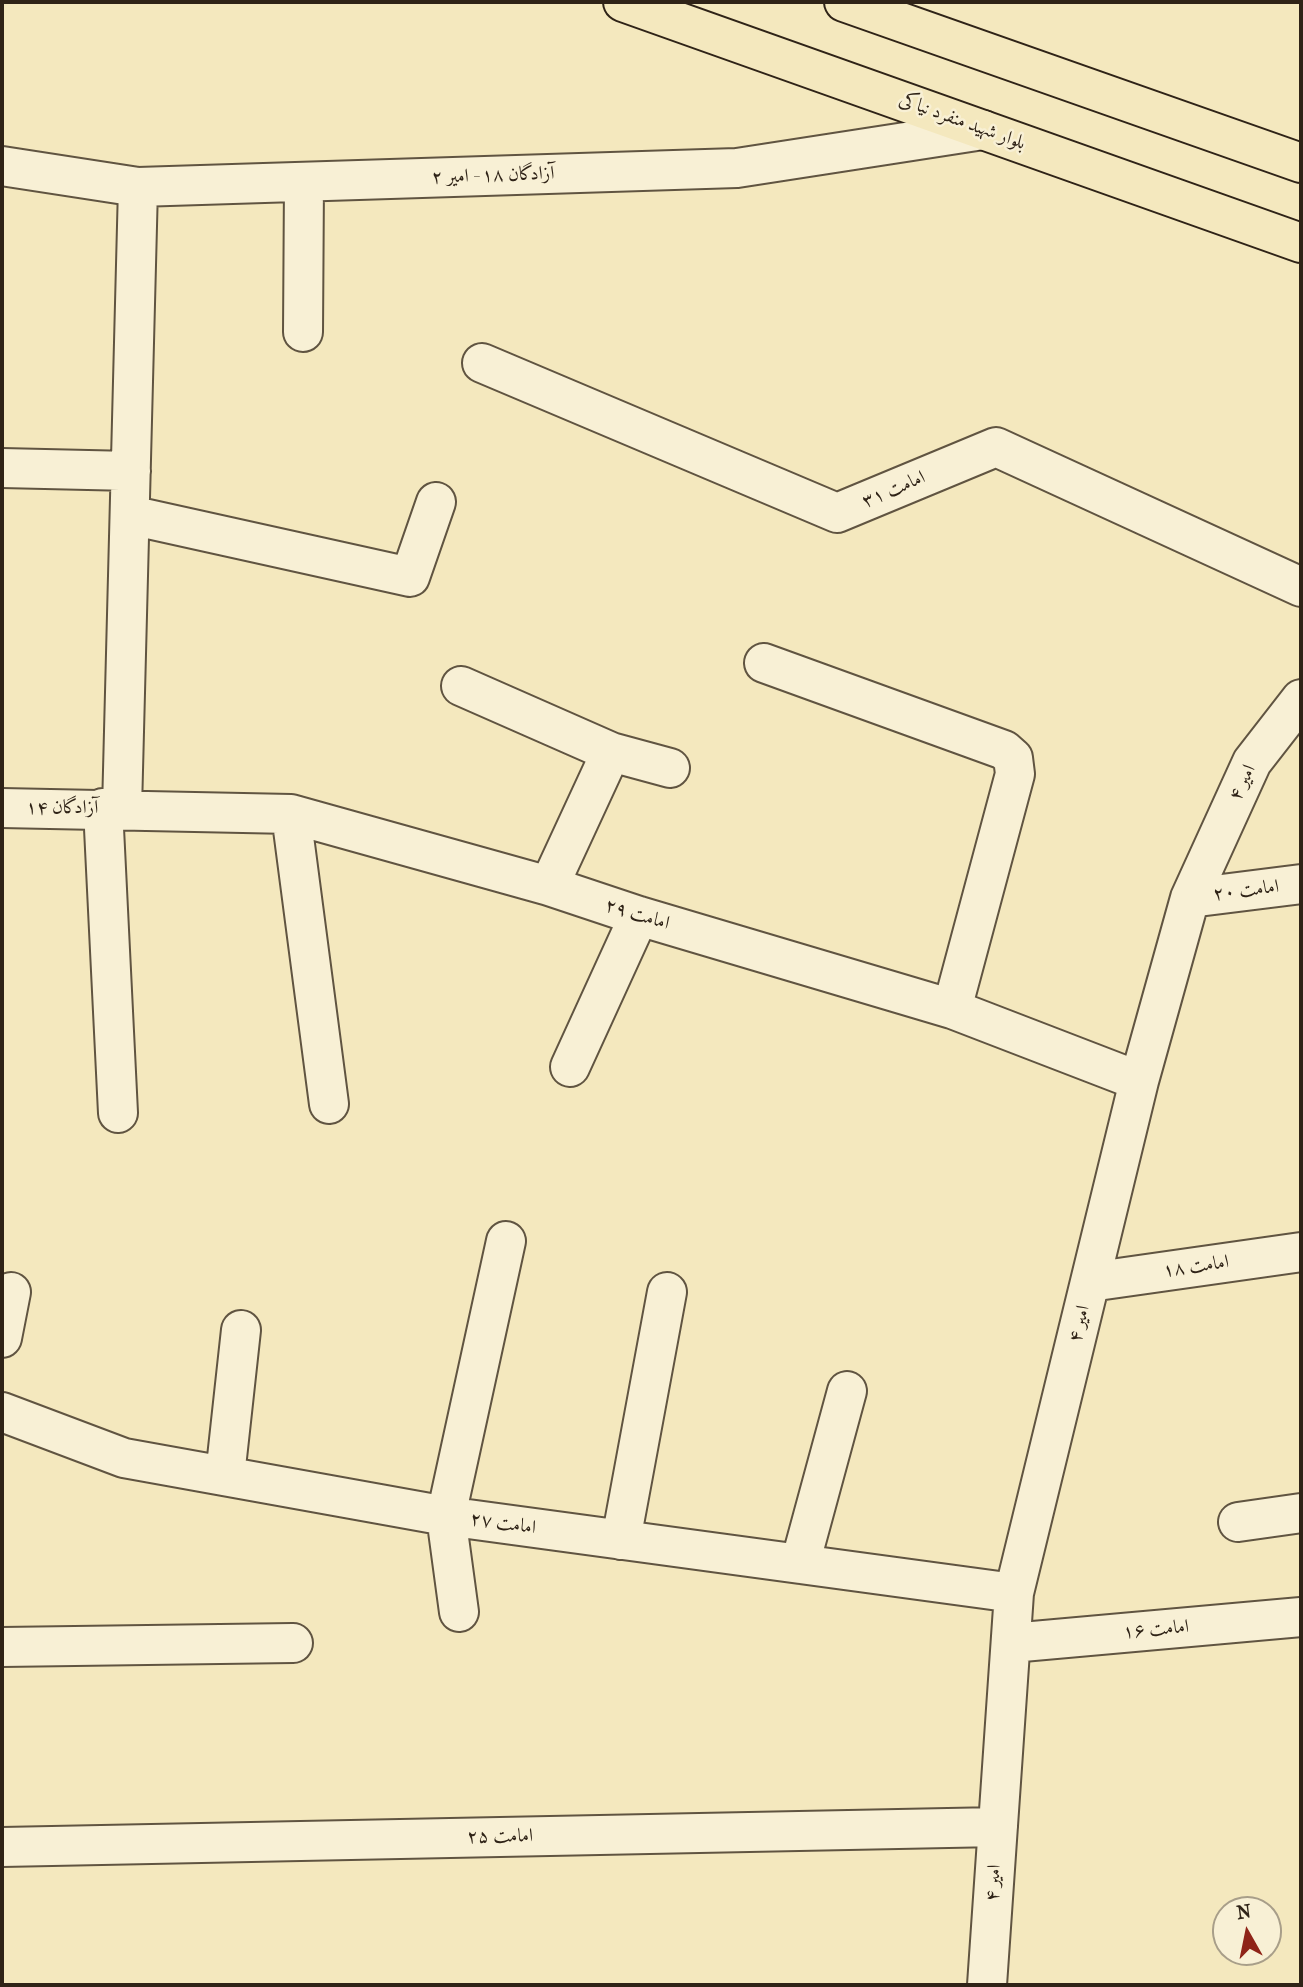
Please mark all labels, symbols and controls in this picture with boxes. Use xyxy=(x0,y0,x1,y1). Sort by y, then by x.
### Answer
street label: بلوار شهید منفرد نیاکی xyxy=(896,89,1028,155)
street label: آزادگان ۱۸ - امیر ۲ xyxy=(431,162,555,190)
street label: امامت ۳۱ xyxy=(859,467,929,513)
street label: امیر ۴ xyxy=(1225,761,1261,805)
street label: آزادگان ۱۴ xyxy=(26,797,98,819)
street label: امامت ۲۰ xyxy=(1212,876,1280,906)
street label: امامت ۲۹ xyxy=(602,894,672,936)
street label: امامت ۱۸ xyxy=(1162,1251,1230,1283)
street label: امیر ۴ xyxy=(1064,1303,1096,1345)
street label: امامت ۲۷ xyxy=(469,1508,537,1540)
street label: امامت ۱۶ xyxy=(1122,1616,1190,1644)
street label: امامت ۲۵ xyxy=(467,1825,533,1849)
street label: امیر ۴ xyxy=(981,1864,1007,1902)
north arrow xyxy=(1212,1896,1282,1966)
text: N xyxy=(1235,1900,1253,1924)

